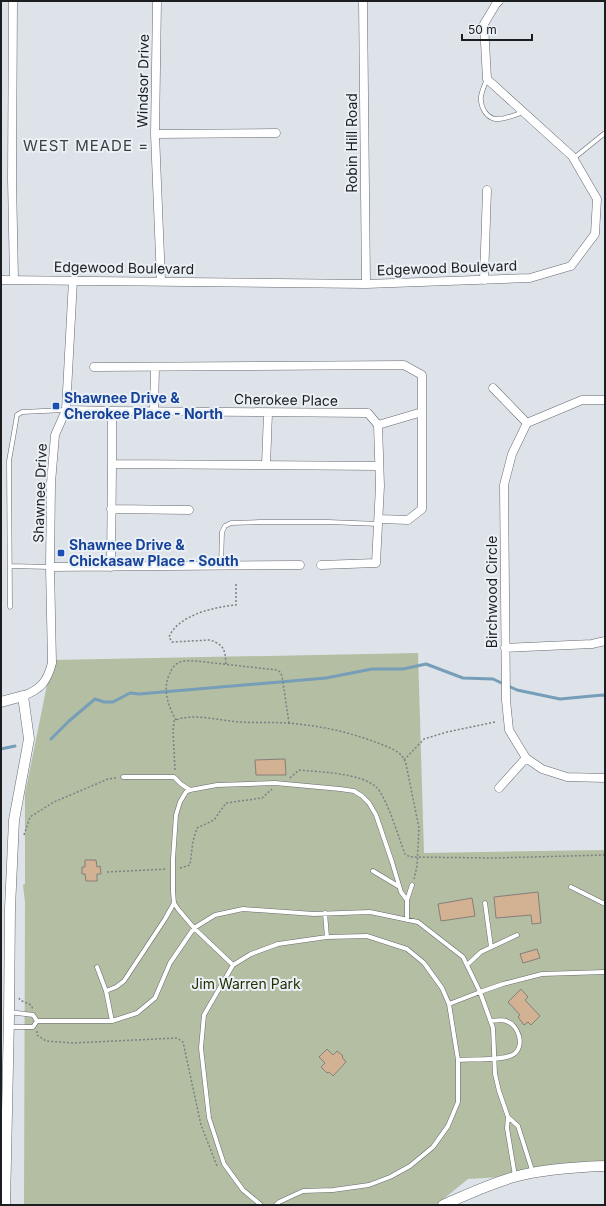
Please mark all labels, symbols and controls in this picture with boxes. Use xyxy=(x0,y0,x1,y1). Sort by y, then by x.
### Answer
scale bar xyxy=(462,16,532,42)
text: 50 m xyxy=(468,22,497,37)
street label: Windsor Drive xyxy=(133,34,152,128)
street label: Robin Hill Road xyxy=(343,93,360,193)
district label: WEST MEADE = xyxy=(23,136,149,155)
street label: Edgewood Boulevard xyxy=(377,257,517,278)
street label: Edgewood Boulevard xyxy=(54,258,194,277)
place label: Shawnee Drive & Cherokee Place - North xyxy=(64,389,223,422)
street label: Cherokee Place xyxy=(234,390,338,409)
marker: Shawnee Drive & Cherokee Place - North xyxy=(51,401,61,411)
street label: Shawnee Drive xyxy=(29,443,50,543)
place label: Shawnee Drive & Chickasaw Place - South xyxy=(69,536,239,569)
street label: Birchwood Circle xyxy=(483,536,500,648)
marker: Shawnee Drive & Chickasaw Place - South xyxy=(56,548,66,558)
park label: Jim Warren Park xyxy=(191,975,301,992)

